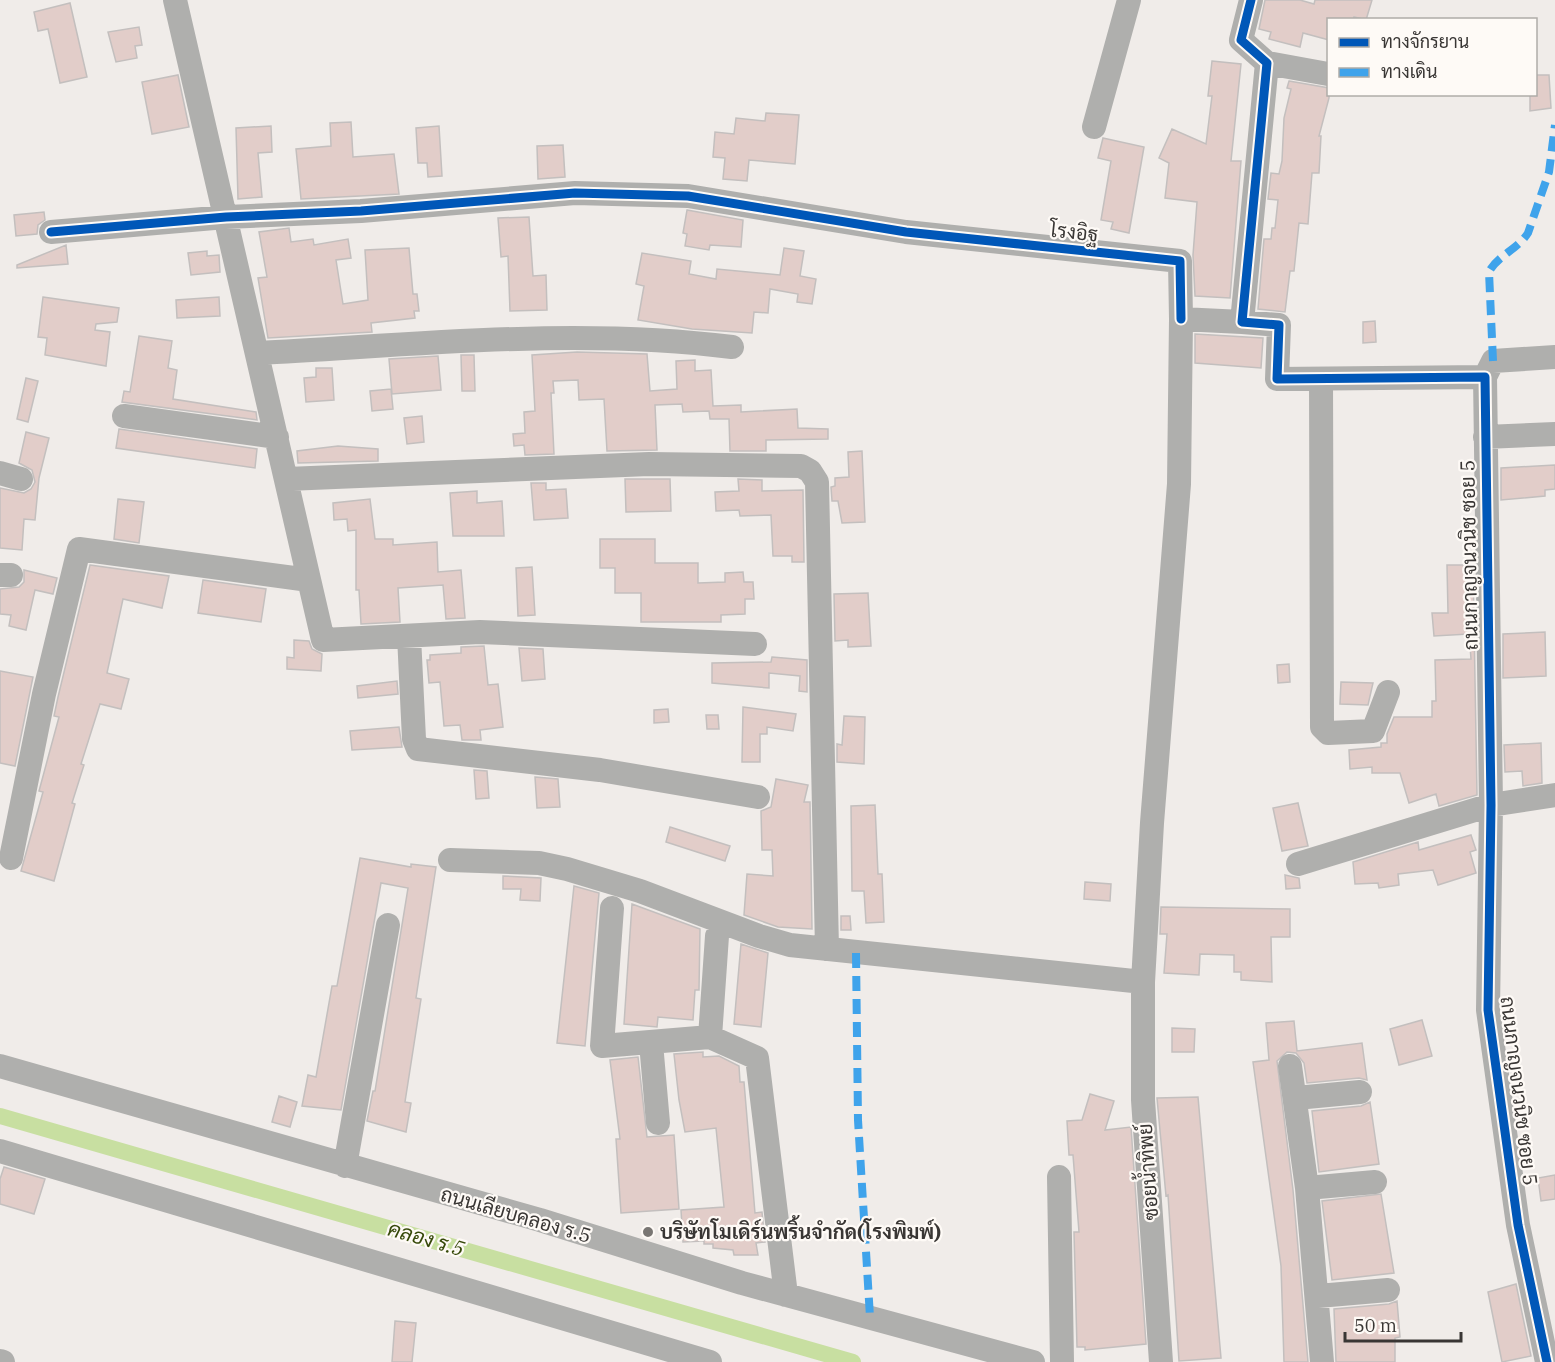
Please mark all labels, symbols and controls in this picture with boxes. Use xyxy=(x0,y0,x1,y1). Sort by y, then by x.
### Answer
legend xyxy=(1327,18,1537,96)
text: ทางจักรยาน xyxy=(1381,30,1469,53)
text: ทางเดิน xyxy=(1381,60,1437,83)
street label: โรงอิฐ xyxy=(1047,215,1100,247)
street label: ถนนกาญจนวนิช ซอย 5 xyxy=(1453,459,1484,651)
street label: ถนนกาญจนวนิช ซอย 5 xyxy=(1494,995,1545,1187)
street label: ซอยน้ำทิพย์ xyxy=(1127,1123,1164,1222)
street label: ถนนเลียบคลอง ร.5 xyxy=(438,1180,595,1249)
water label: คลอง ร.5 xyxy=(385,1214,468,1262)
place label: บริษัทโมเดิร์นพริ้นจำกัด(โรงพิมพ์) xyxy=(660,1215,941,1245)
marker: บริษัทโมเดิร์นพริ้นจำกัด(โรงพิมพ์) xyxy=(641,1225,655,1239)
scale bar xyxy=(1345,1305,1460,1343)
text: 50 m xyxy=(1354,1314,1397,1337)

